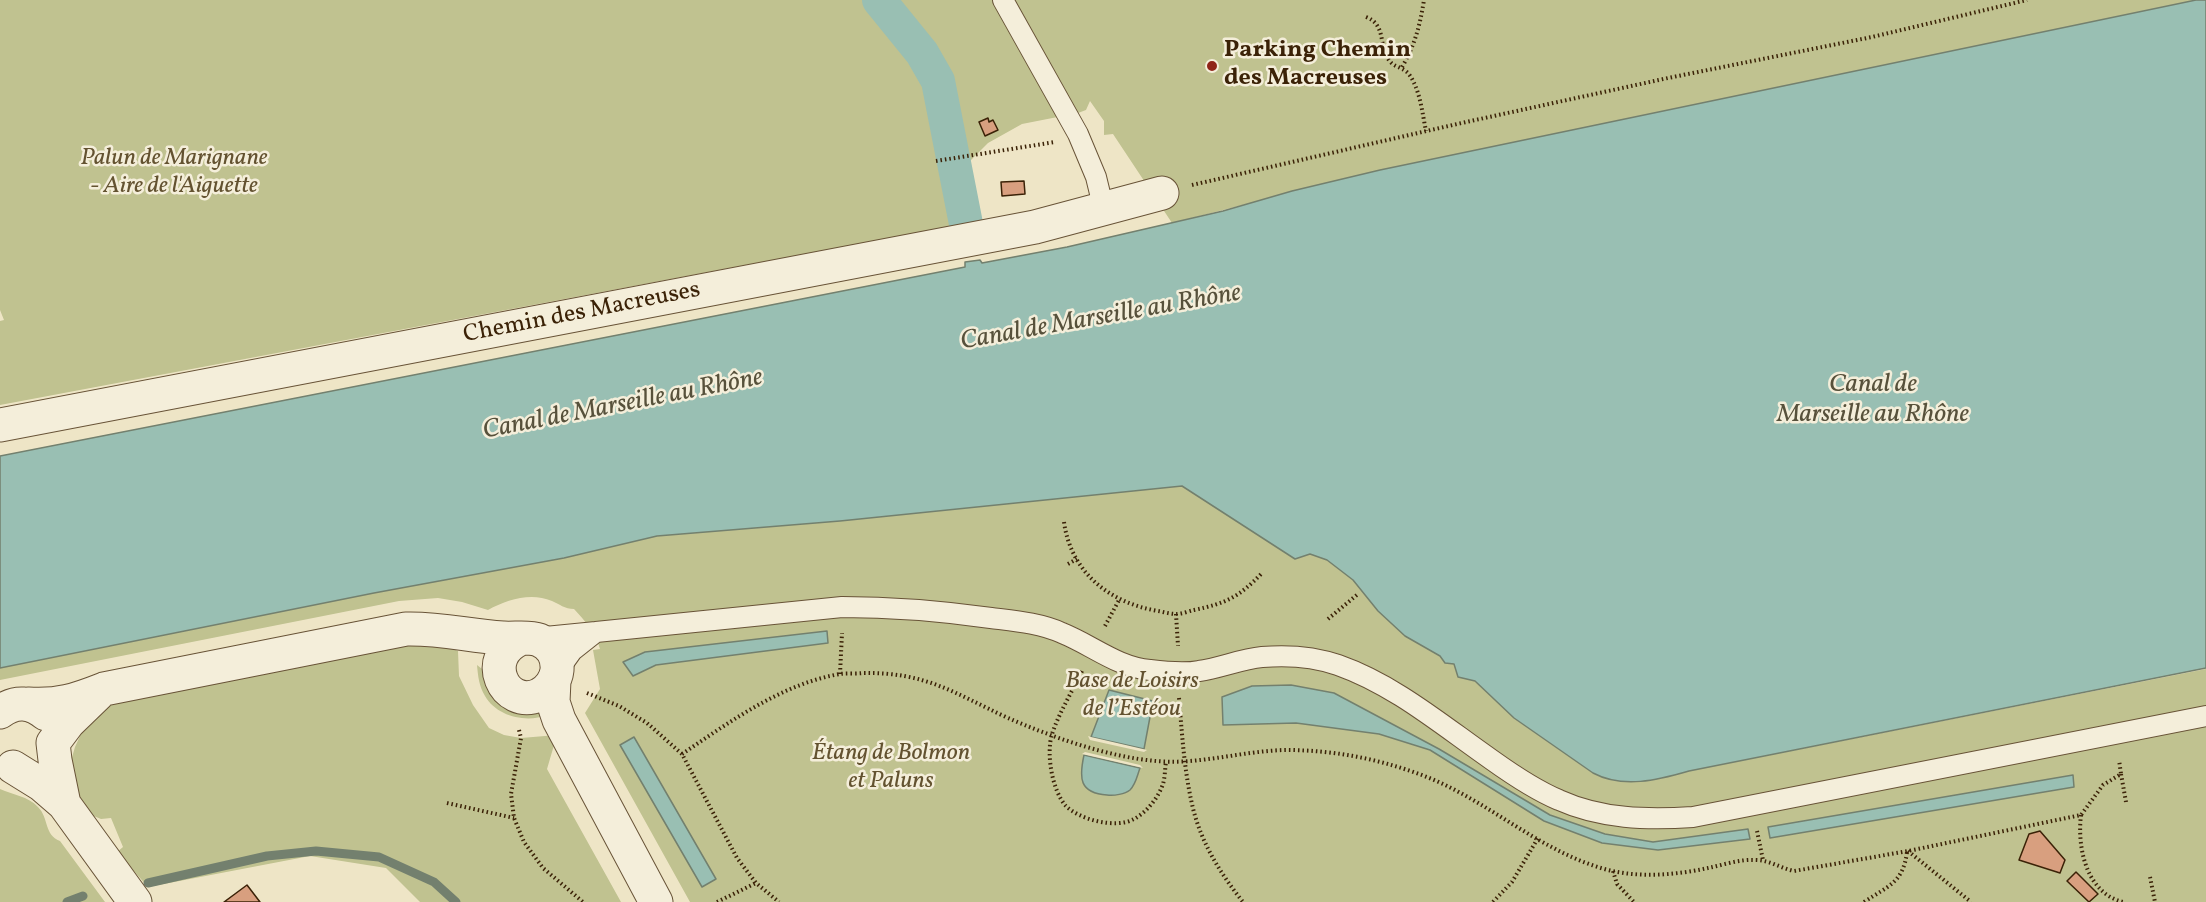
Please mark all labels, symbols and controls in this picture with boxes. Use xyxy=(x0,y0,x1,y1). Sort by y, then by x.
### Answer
place label: Parking Chemin des Macreuses xyxy=(1224,38,1411,94)
marker: Parking Chemin des Macreuses xyxy=(1205,59,1219,73)
park label: Palun de Marignane - Aire de l'Aiguette xyxy=(80,146,268,202)
street label: Chemin des Macreuses xyxy=(461,277,703,351)
water label: Canal de Marseille au Rhône xyxy=(958,279,1244,359)
water label: Canal de Marseille au Rhône xyxy=(480,364,766,448)
water label: Canal de Marseille au Rhône xyxy=(1777,370,1969,431)
park label: Base de Loisirs de l’Estéou xyxy=(1065,669,1199,725)
park label: Étang de Bolmon et Paluns xyxy=(812,741,970,797)

